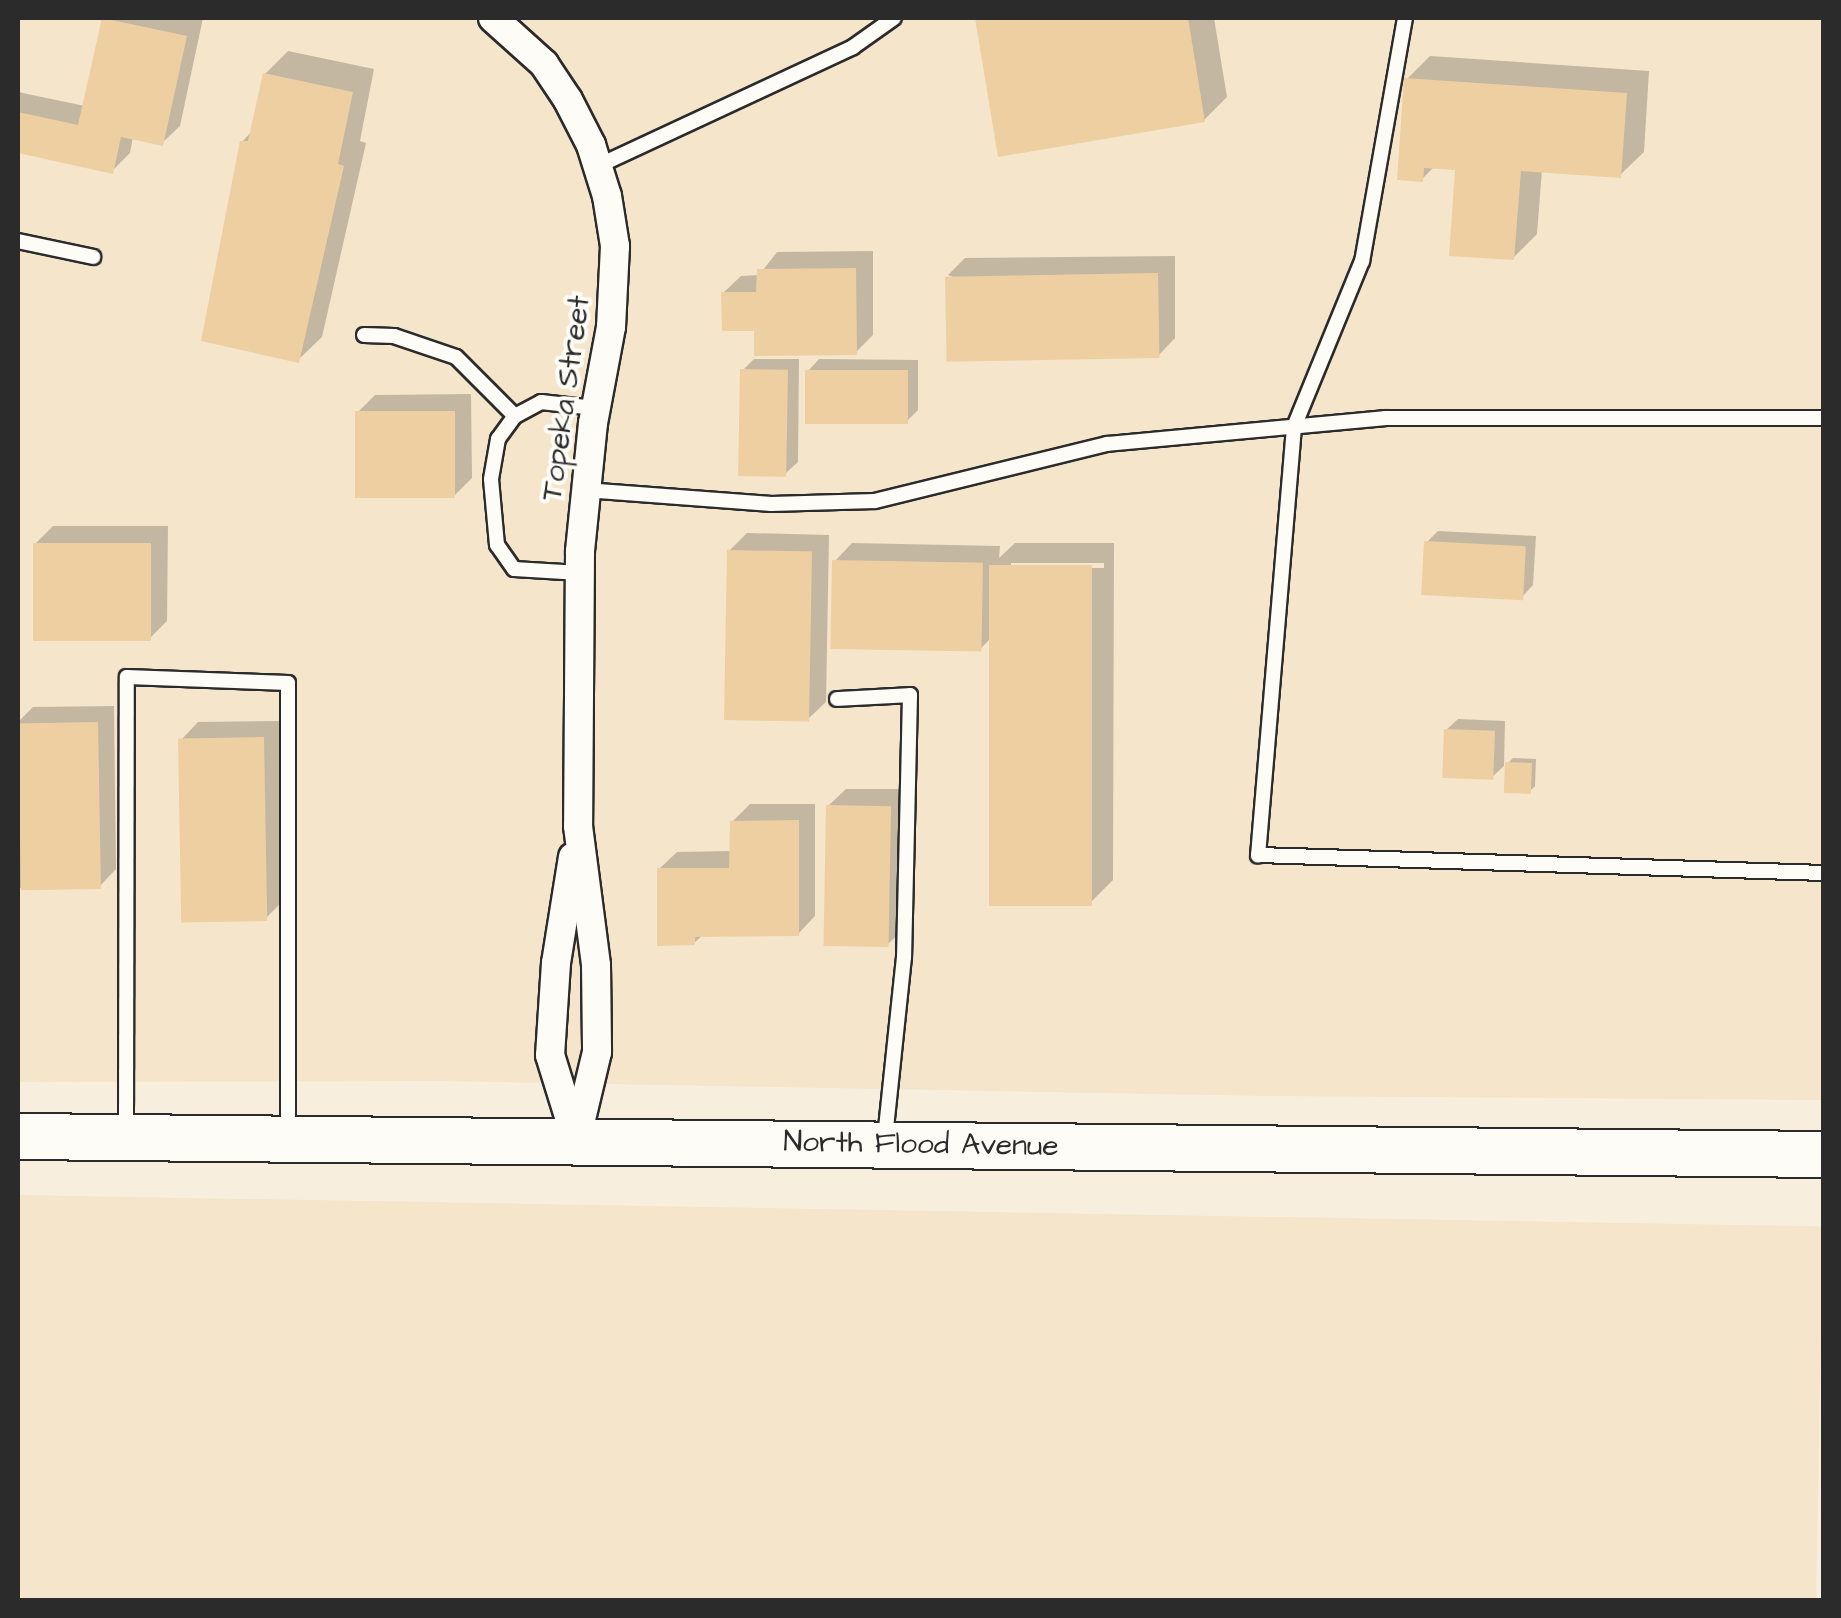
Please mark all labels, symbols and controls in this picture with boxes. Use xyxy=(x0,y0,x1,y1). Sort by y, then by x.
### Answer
street label: Topeka Street xyxy=(534,293,598,503)
street label: North Flood Avenue xyxy=(783,1124,1059,1164)

